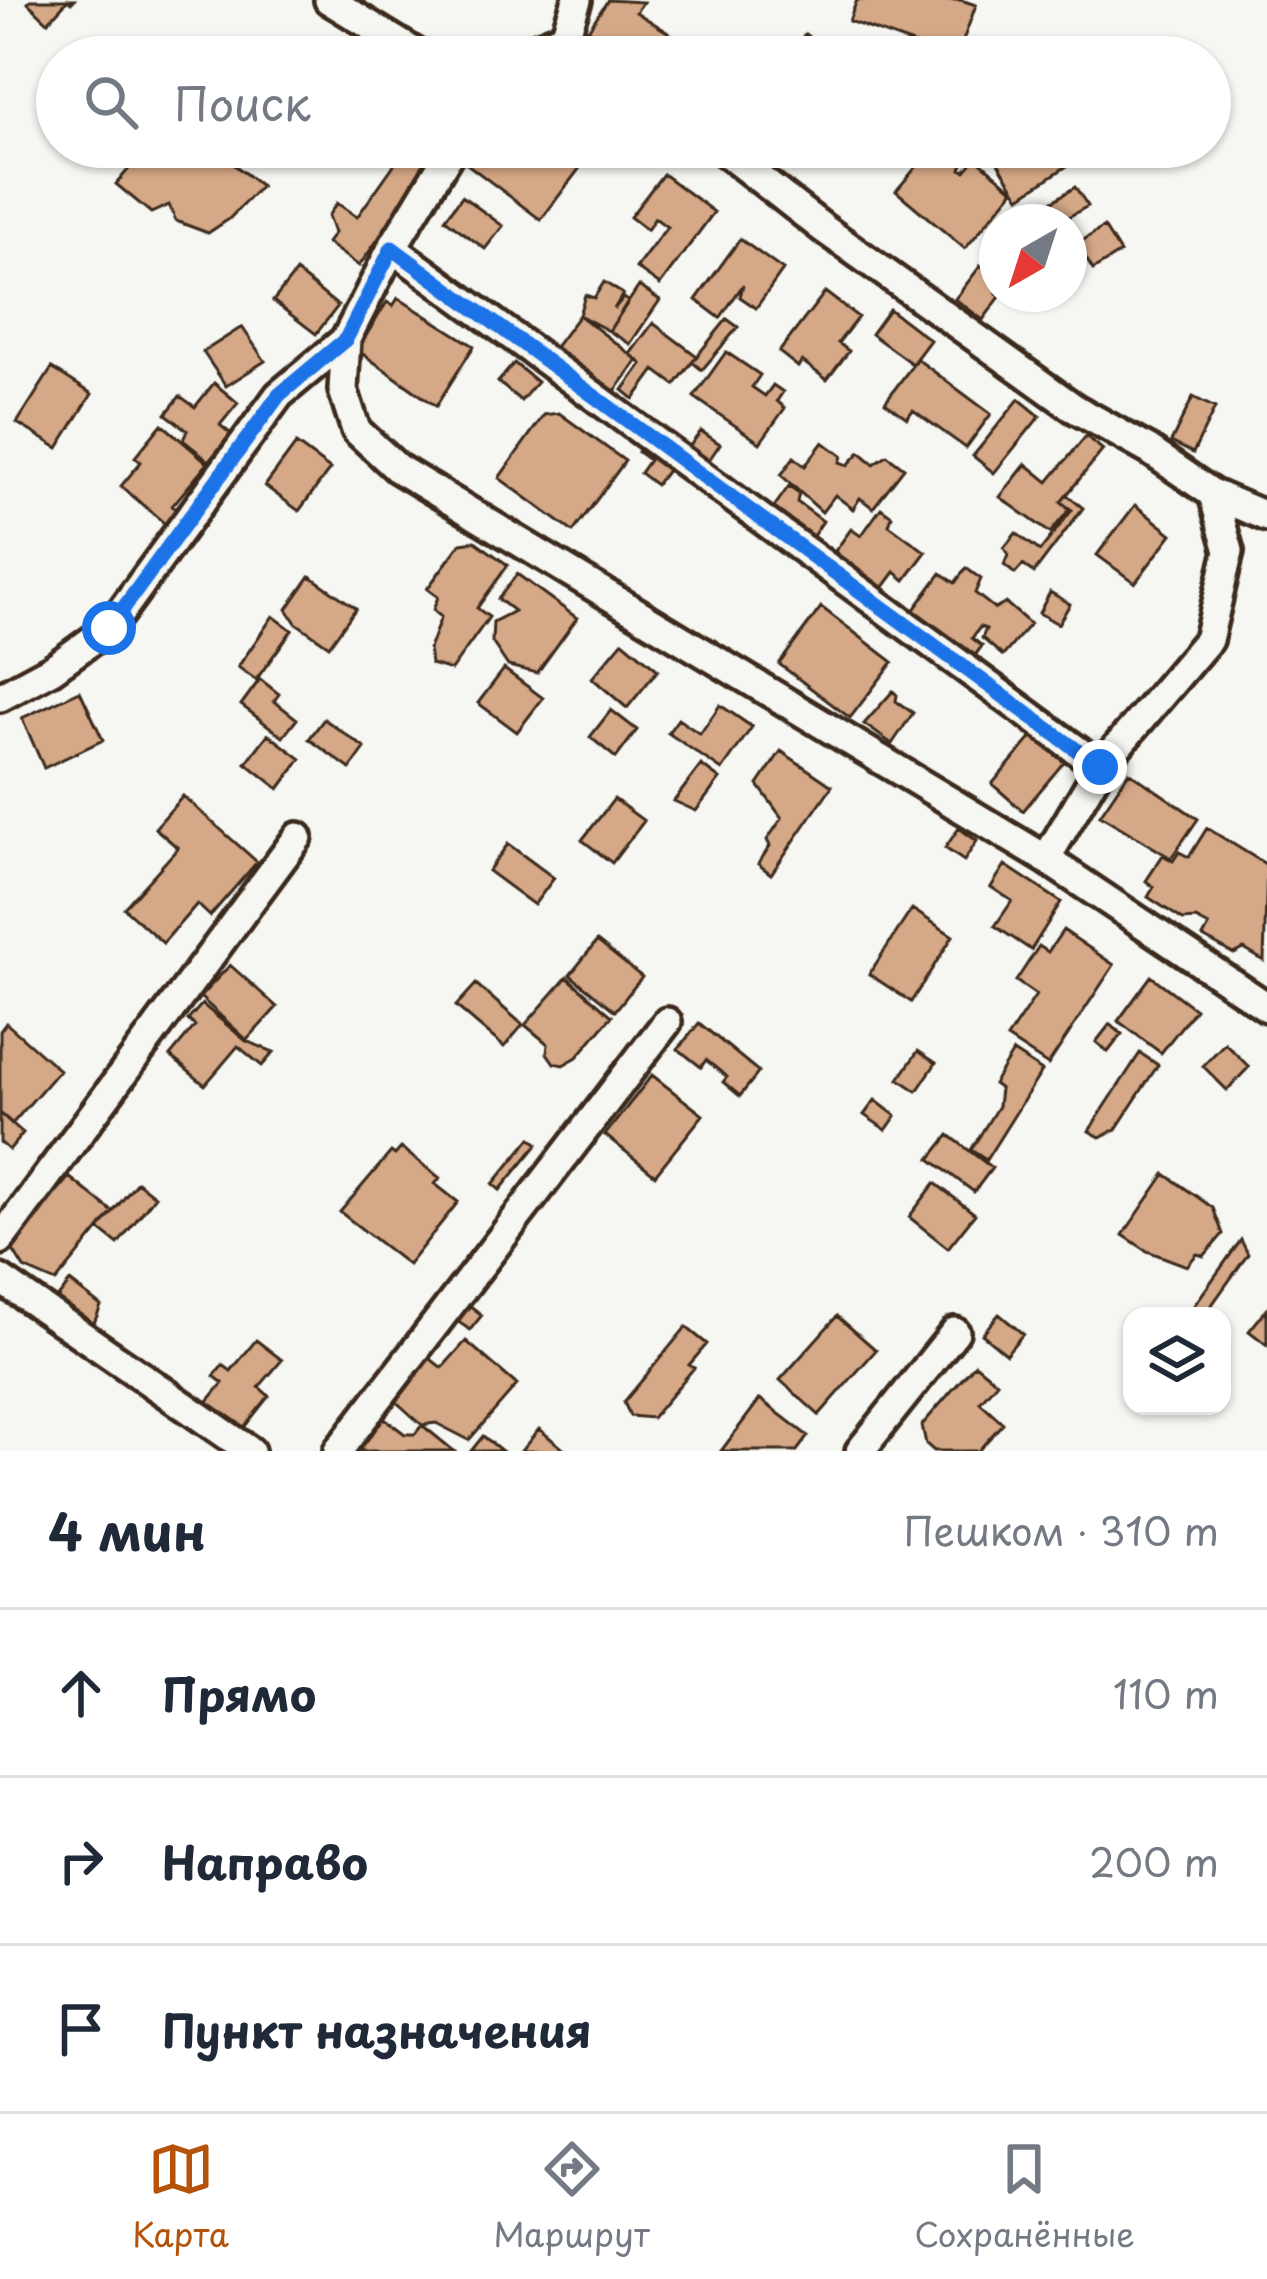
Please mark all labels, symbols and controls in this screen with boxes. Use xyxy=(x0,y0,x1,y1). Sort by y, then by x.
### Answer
search box xyxy=(36,36,1231,168)
text: Поиск xyxy=(174,68,311,136)
icon: search xyxy=(78,69,144,135)
north arrow xyxy=(979,204,1087,312)
route start xyxy=(82,601,136,655)
route end xyxy=(1073,740,1127,794)
map controls xyxy=(1123,1307,1231,1415)
button: layers xyxy=(1123,1307,1231,1415)
text: 4 мин xyxy=(48,1491,206,1568)
text: Пешком · 310 m xyxy=(903,1500,1219,1559)
text: Прямо xyxy=(162,1659,316,1727)
icon: ahead xyxy=(48,1660,114,1726)
text: 110 m xyxy=(1113,1663,1219,1722)
text: Направо xyxy=(162,1827,368,1895)
icon: right xyxy=(48,1828,114,1894)
text: 200 m xyxy=(1089,1831,1219,1890)
text: Пункт назначения xyxy=(162,1995,592,2063)
icon: arrive xyxy=(48,1996,114,2062)
tab: Карта xyxy=(132,2136,229,2258)
tab: Маршрут xyxy=(494,2136,650,2258)
tab: Сохранённые xyxy=(914,2136,1135,2258)

